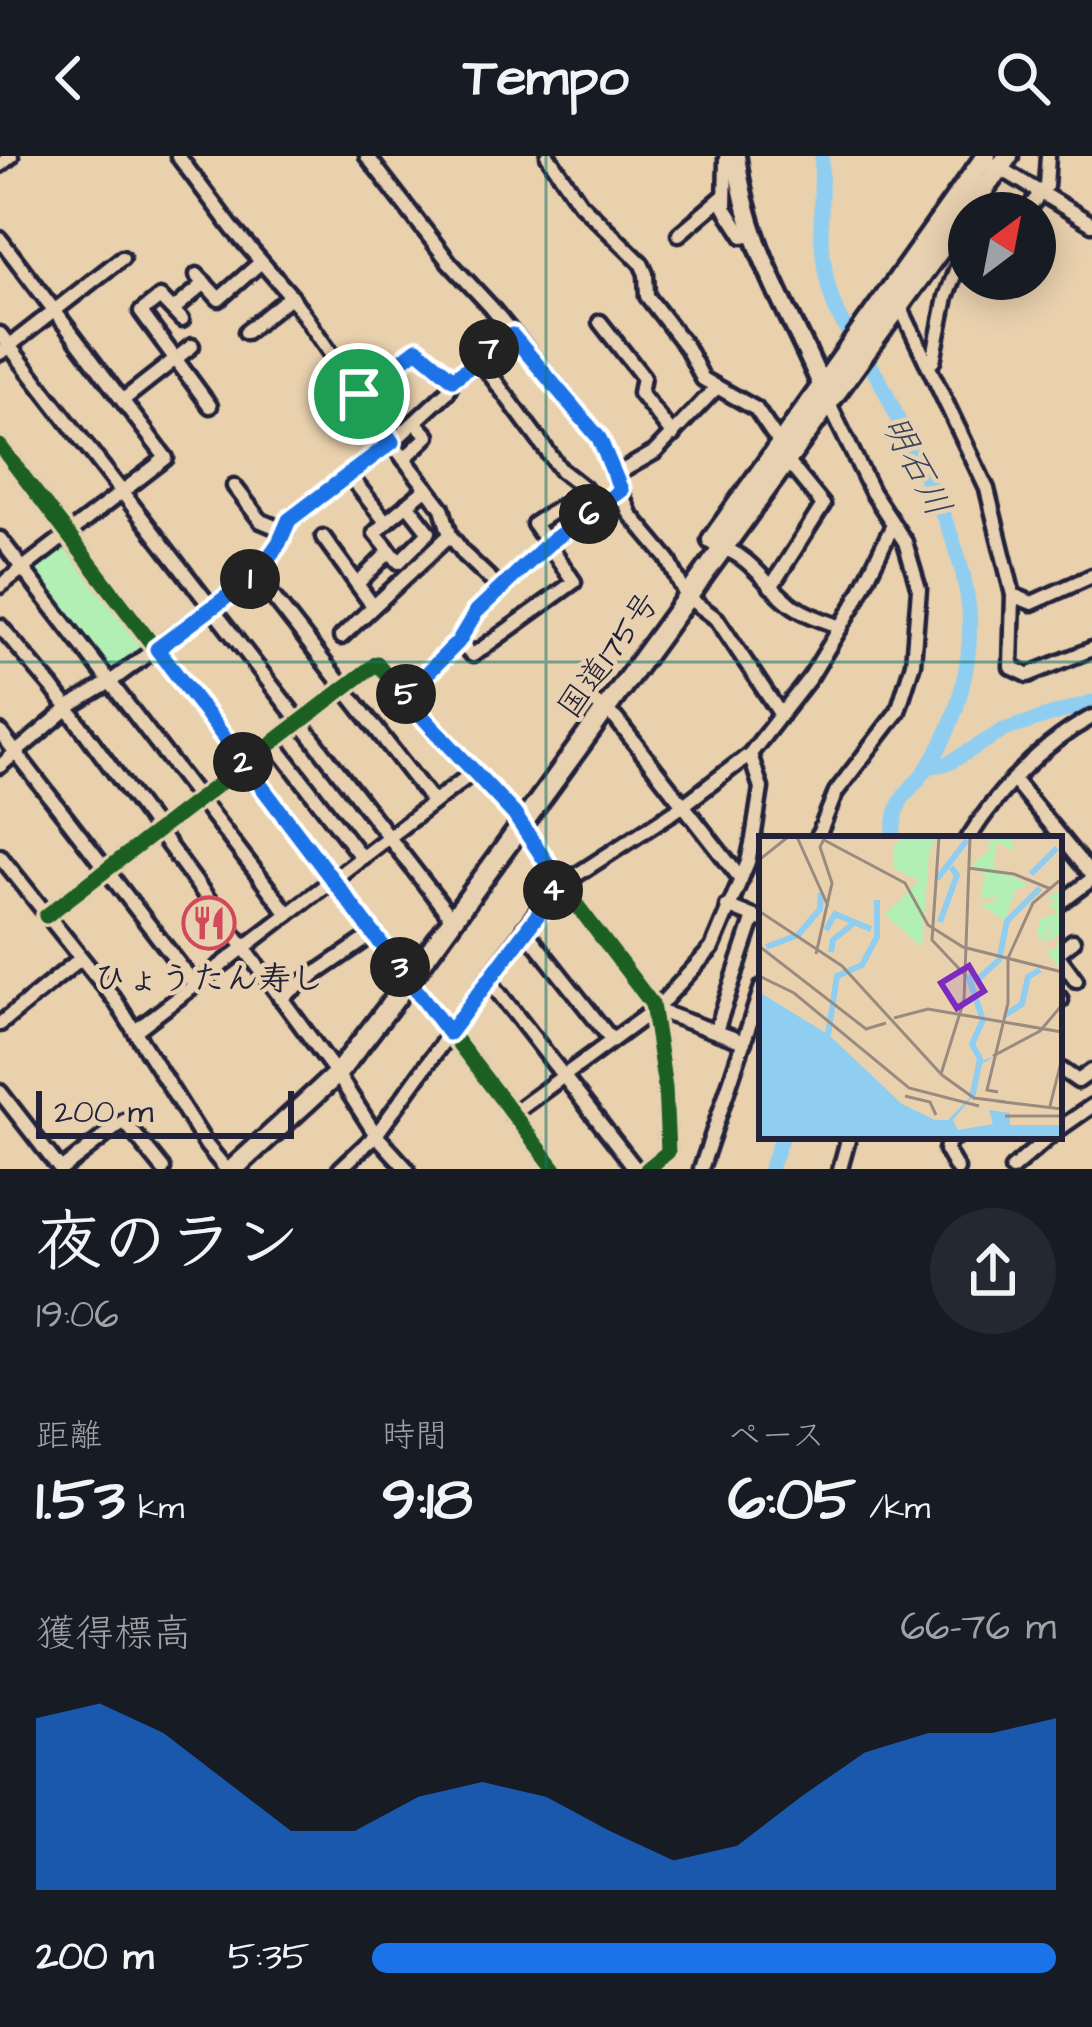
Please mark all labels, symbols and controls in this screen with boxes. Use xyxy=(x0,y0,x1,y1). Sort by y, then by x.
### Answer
text: Tempo xyxy=(463,41,629,116)
icon: back xyxy=(36,45,102,111)
icon: search xyxy=(990,45,1056,111)
north arrow xyxy=(948,192,1056,300)
map controls xyxy=(948,192,1056,300)
pin: 7 xyxy=(459,319,519,379)
text: 7 xyxy=(479,326,499,372)
pin xyxy=(308,343,410,445)
icon: arrive xyxy=(326,361,392,427)
water label: 明石川 xyxy=(869,406,963,526)
pin: 6 xyxy=(559,484,619,544)
text: 6 xyxy=(579,491,599,537)
pin: 1 xyxy=(220,549,280,609)
text: 1 xyxy=(248,556,252,602)
street label: 国道175号 xyxy=(547,582,670,728)
pin: 5 xyxy=(376,664,436,724)
text: 5 xyxy=(394,671,418,717)
pin: 2 xyxy=(213,732,273,792)
text: 2 xyxy=(234,739,252,785)
inset map xyxy=(759,836,1062,1139)
pin: 4 xyxy=(523,860,583,920)
text: 4 xyxy=(542,867,564,913)
restaurant icon: ひょうたん寿し xyxy=(181,895,237,951)
pin: 3 xyxy=(370,937,430,997)
text: 3 xyxy=(392,944,408,990)
place label: ひょうたん寿し xyxy=(94,956,325,1002)
scale bar xyxy=(36,1085,294,1138)
text: 200 m xyxy=(54,1089,153,1135)
text: 夜のラン xyxy=(36,1198,300,1290)
button: share xyxy=(930,1208,1056,1334)
text: 19:06 xyxy=(36,1289,119,1343)
text: 距離 xyxy=(36,1413,102,1459)
text: 時間 xyxy=(382,1413,448,1459)
text: ペース xyxy=(728,1413,825,1459)
text: 1.53 xyxy=(36,1459,125,1542)
text: 9:18 xyxy=(382,1459,473,1542)
text: 6:05 xyxy=(728,1459,856,1542)
text: km xyxy=(125,1485,184,1531)
text: /km xyxy=(856,1485,930,1531)
text: 66–76 m xyxy=(901,1601,1056,1655)
text: 獲得標高 xyxy=(36,1608,192,1662)
text: 200 m xyxy=(36,1931,154,1985)
text: 5:35 xyxy=(228,1931,310,1985)

